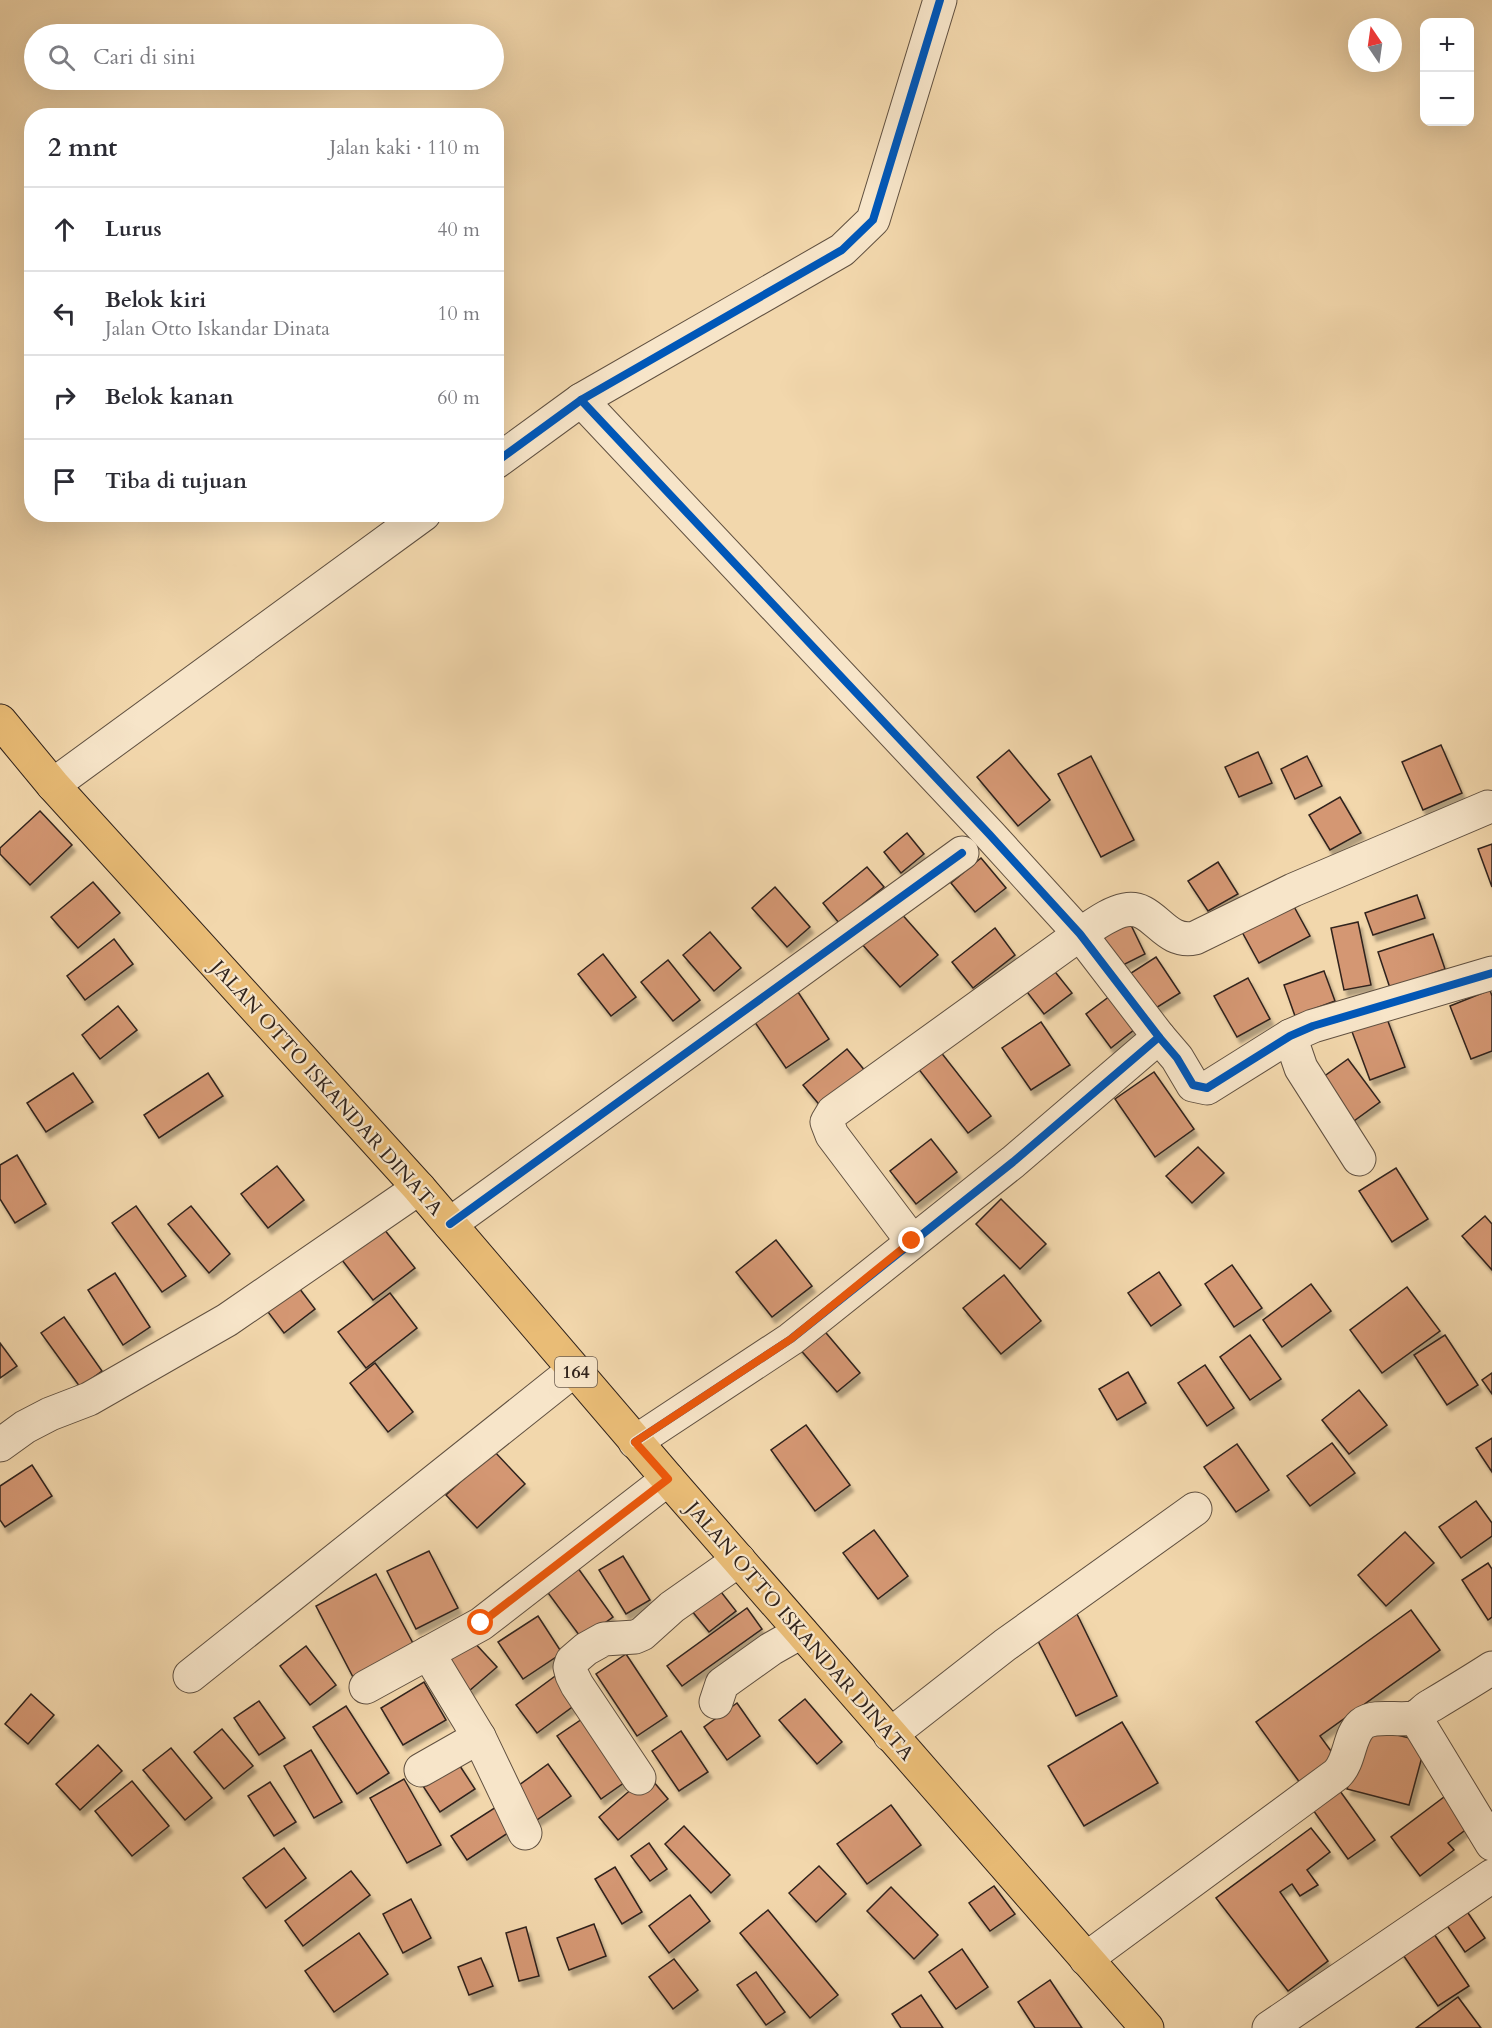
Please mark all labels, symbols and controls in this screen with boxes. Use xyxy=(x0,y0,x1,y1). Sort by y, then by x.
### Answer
north arrow xyxy=(1348,18,1402,72)
map controls xyxy=(1420,18,1474,126)
button: + xyxy=(1420,18,1474,72)
search box xyxy=(24,24,504,90)
icon: search xyxy=(45,41,78,74)
text: Cari di sini xyxy=(93,42,196,72)
button: − xyxy=(1420,72,1474,126)
text: 2 mnt xyxy=(48,130,117,165)
text: Jalan kaki · 110 m xyxy=(330,134,480,161)
icon: ahead xyxy=(48,213,81,246)
text: Lurus xyxy=(105,214,162,244)
text: 40 m xyxy=(437,216,480,243)
text: Belok kiri xyxy=(105,285,206,315)
icon: left xyxy=(48,297,81,330)
text: 10 m xyxy=(437,300,480,327)
text: Jalan Otto Iskandar Dinata xyxy=(105,315,330,342)
icon: right xyxy=(48,381,81,414)
text: Belok kanan xyxy=(105,382,234,412)
text: 60 m xyxy=(437,384,480,411)
icon: arrive xyxy=(48,465,81,498)
text: Tiba di tujuan xyxy=(105,466,247,496)
street label: JALAN OTTO ISKANDAR DINATA xyxy=(203,952,450,1222)
route end xyxy=(898,1227,924,1253)
road number: 164 xyxy=(555,1357,597,1387)
street label: JALAN OTTO ISKANDAR DINATA xyxy=(678,1493,921,1767)
route start xyxy=(467,1609,493,1635)

